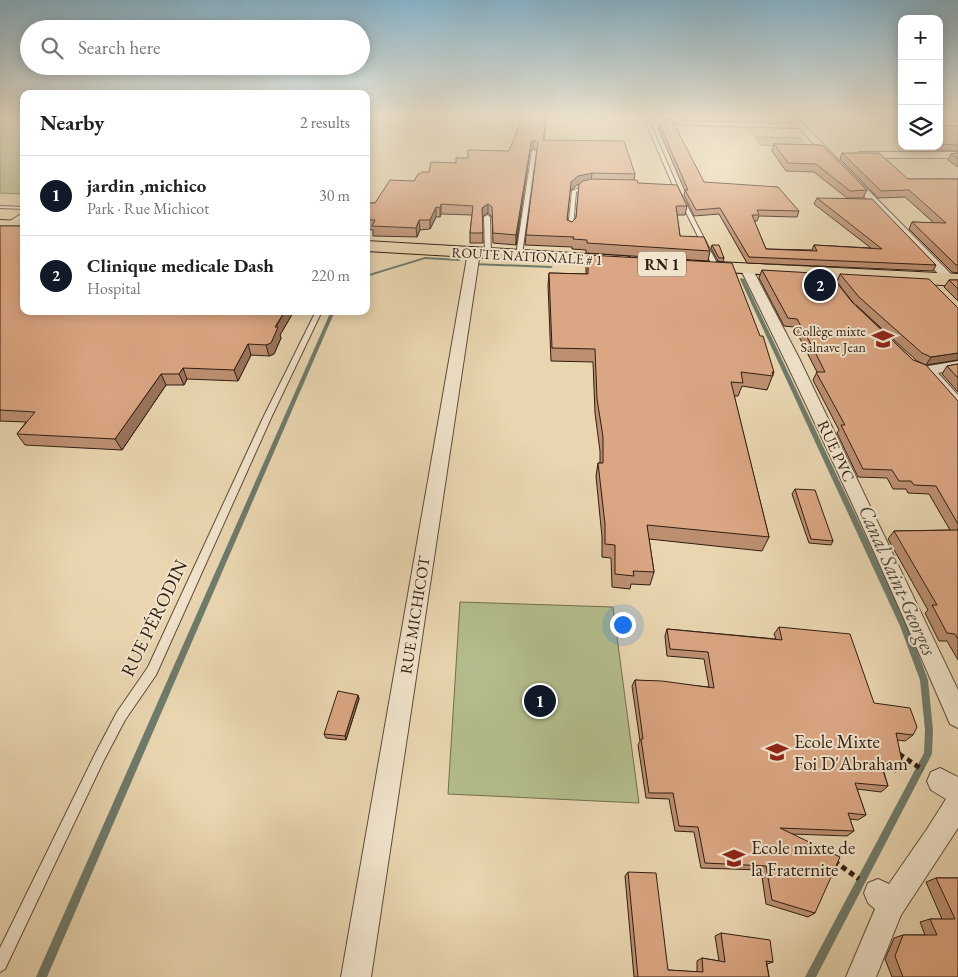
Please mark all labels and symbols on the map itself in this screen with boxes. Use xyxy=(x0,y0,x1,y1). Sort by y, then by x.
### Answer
street label: ROUTE NATIONALE # 1 xyxy=(451,243,603,269)
road number: RN 1 xyxy=(638,252,686,276)
pin: 2 xyxy=(804,266,836,304)
place label: Collège mixte Salnave Jean xyxy=(793,322,867,356)
school or university icon: Collège mixte Salnave Jean xyxy=(870,326,896,352)
street label: RUE PVC xyxy=(813,417,859,485)
water label: Canal Saint-Georges xyxy=(853,501,943,660)
street label: RUE MICHICOT xyxy=(395,554,435,675)
street label: RUE PÉRODIN xyxy=(115,555,193,681)
your location xyxy=(610,612,636,638)
pin: 1 xyxy=(524,682,556,720)
place label: Ecole Mixte Foi D'Abraham xyxy=(794,729,908,776)
school or university icon: Ecole Mixte Foi D'Abraham xyxy=(764,739,790,765)
place label: Ecole mixte de la Fraternite xyxy=(751,835,855,882)
school or university icon: Ecole mixte de la Fraternite xyxy=(721,845,747,871)

